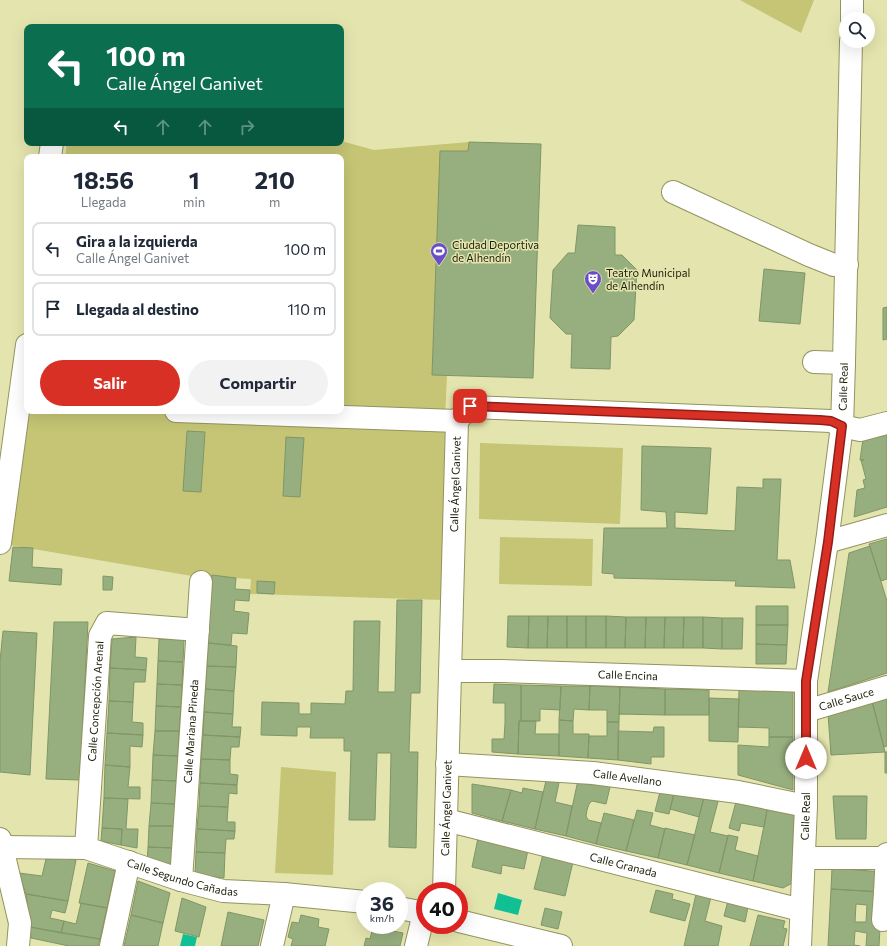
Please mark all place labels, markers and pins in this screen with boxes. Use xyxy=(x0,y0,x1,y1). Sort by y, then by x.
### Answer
place label: Ciudad Deportiva de Alhendín xyxy=(452,238,539,264)
sports icon: Ciudad Deportiva de Alhendín xyxy=(429,241,449,266)
place label: Teatro Municipal de Alhendín xyxy=(606,266,690,292)
theatre icon: Teatro Municipal de Alhendín xyxy=(583,269,603,294)
pin xyxy=(453,389,487,423)

